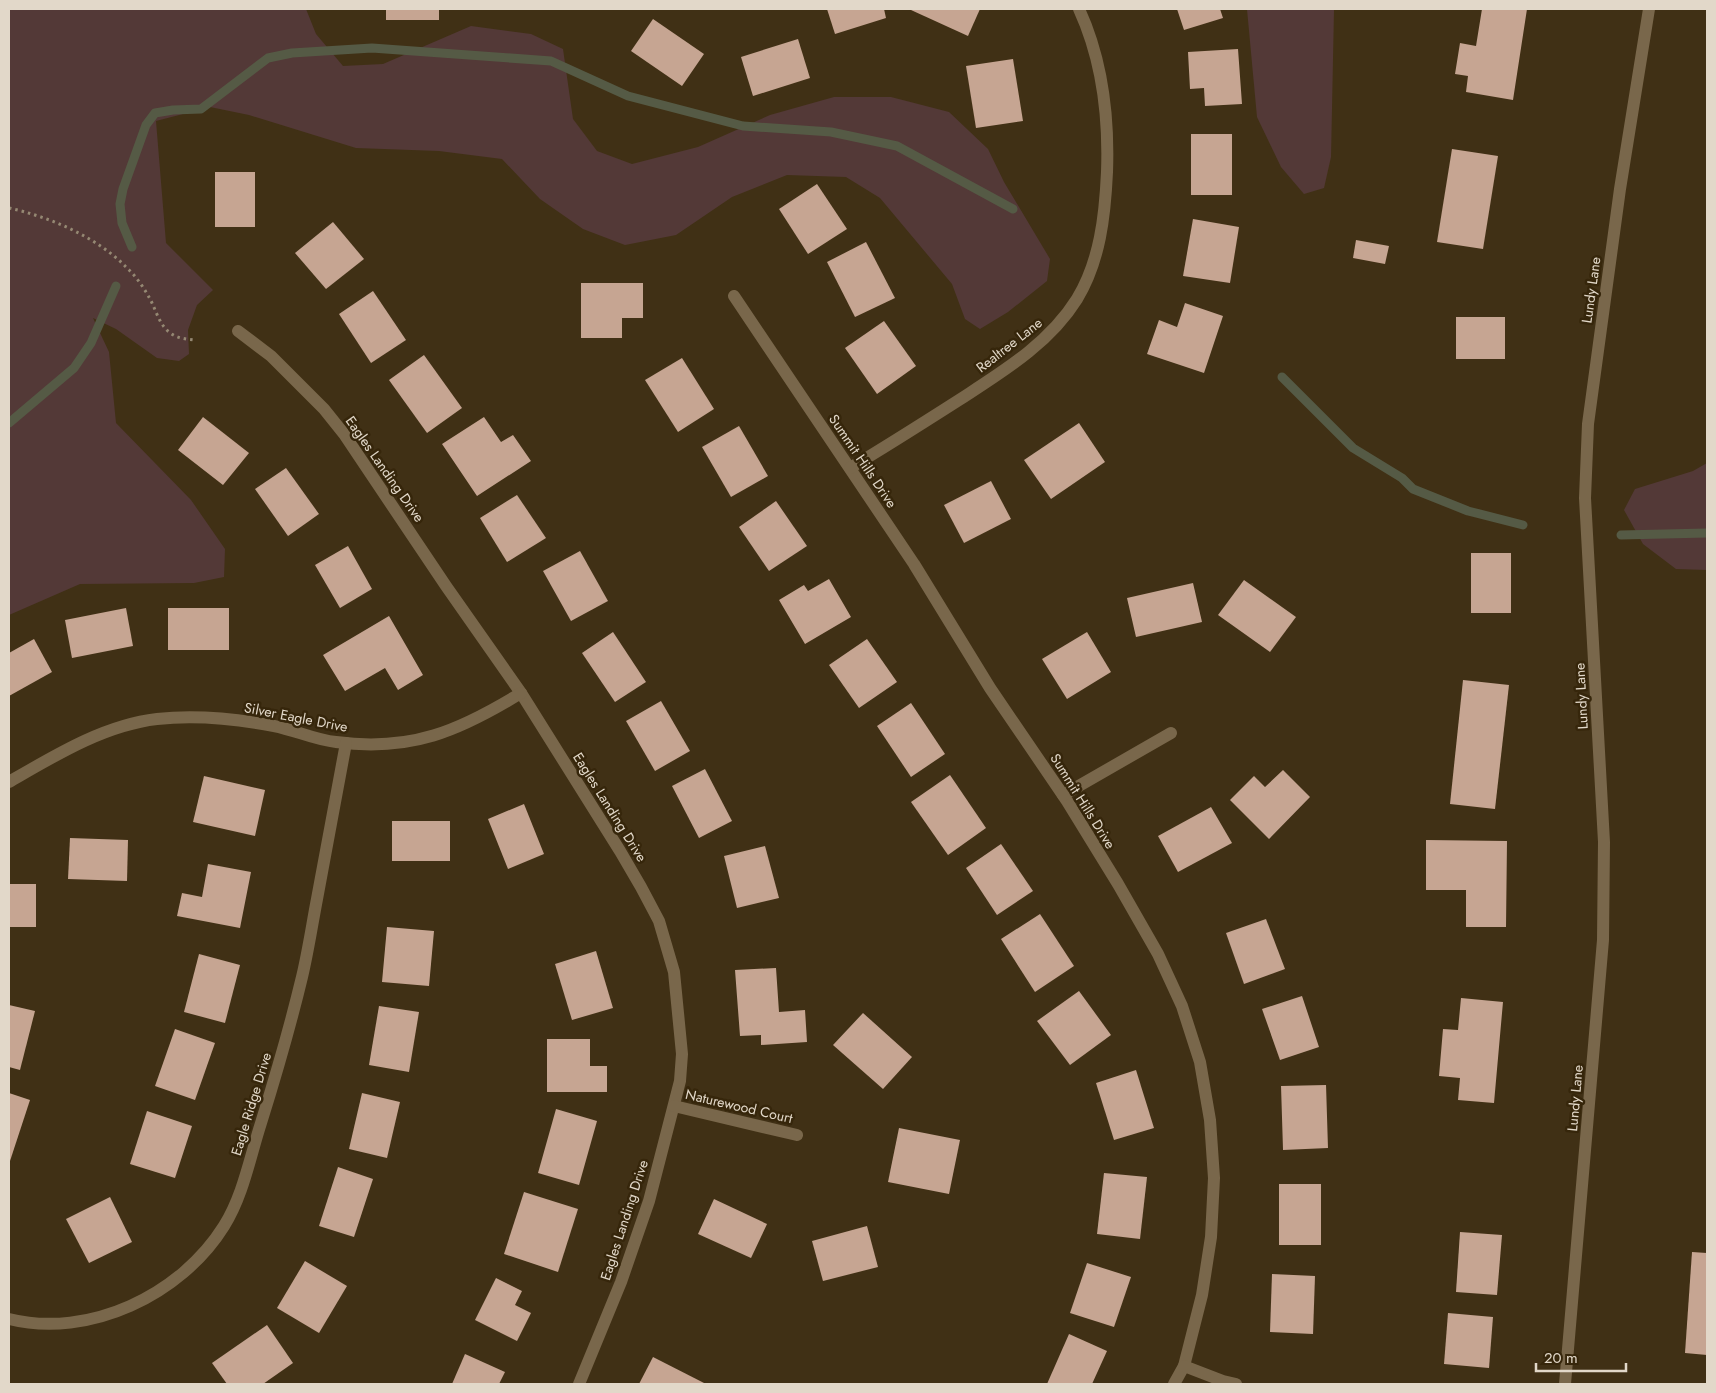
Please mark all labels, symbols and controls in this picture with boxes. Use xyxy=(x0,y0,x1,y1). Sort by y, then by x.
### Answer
street label: Lundy Lane xyxy=(1576,256,1606,324)
street label: Realtree Lane xyxy=(972,313,1046,377)
street label: Summit Hills Drive xyxy=(824,410,902,512)
street label: Eagles Landing Drive xyxy=(341,412,429,526)
street label: Lundy Lane xyxy=(1569,662,1593,730)
street label: Silver Eagle Drive xyxy=(243,697,349,737)
street label: Eagles Landing Drive xyxy=(568,749,652,865)
street label: Summit Hills Drive xyxy=(1046,749,1120,853)
street label: Eagle Ridge Drive xyxy=(226,1050,276,1158)
street label: Lundy Lane xyxy=(1562,1064,1588,1132)
street label: Naturewood Court xyxy=(683,1084,795,1128)
street label: Eagles Landing Drive xyxy=(595,1157,653,1283)
scale bar xyxy=(1536,1340,1626,1372)
text: 20 m xyxy=(1544,1347,1578,1369)

